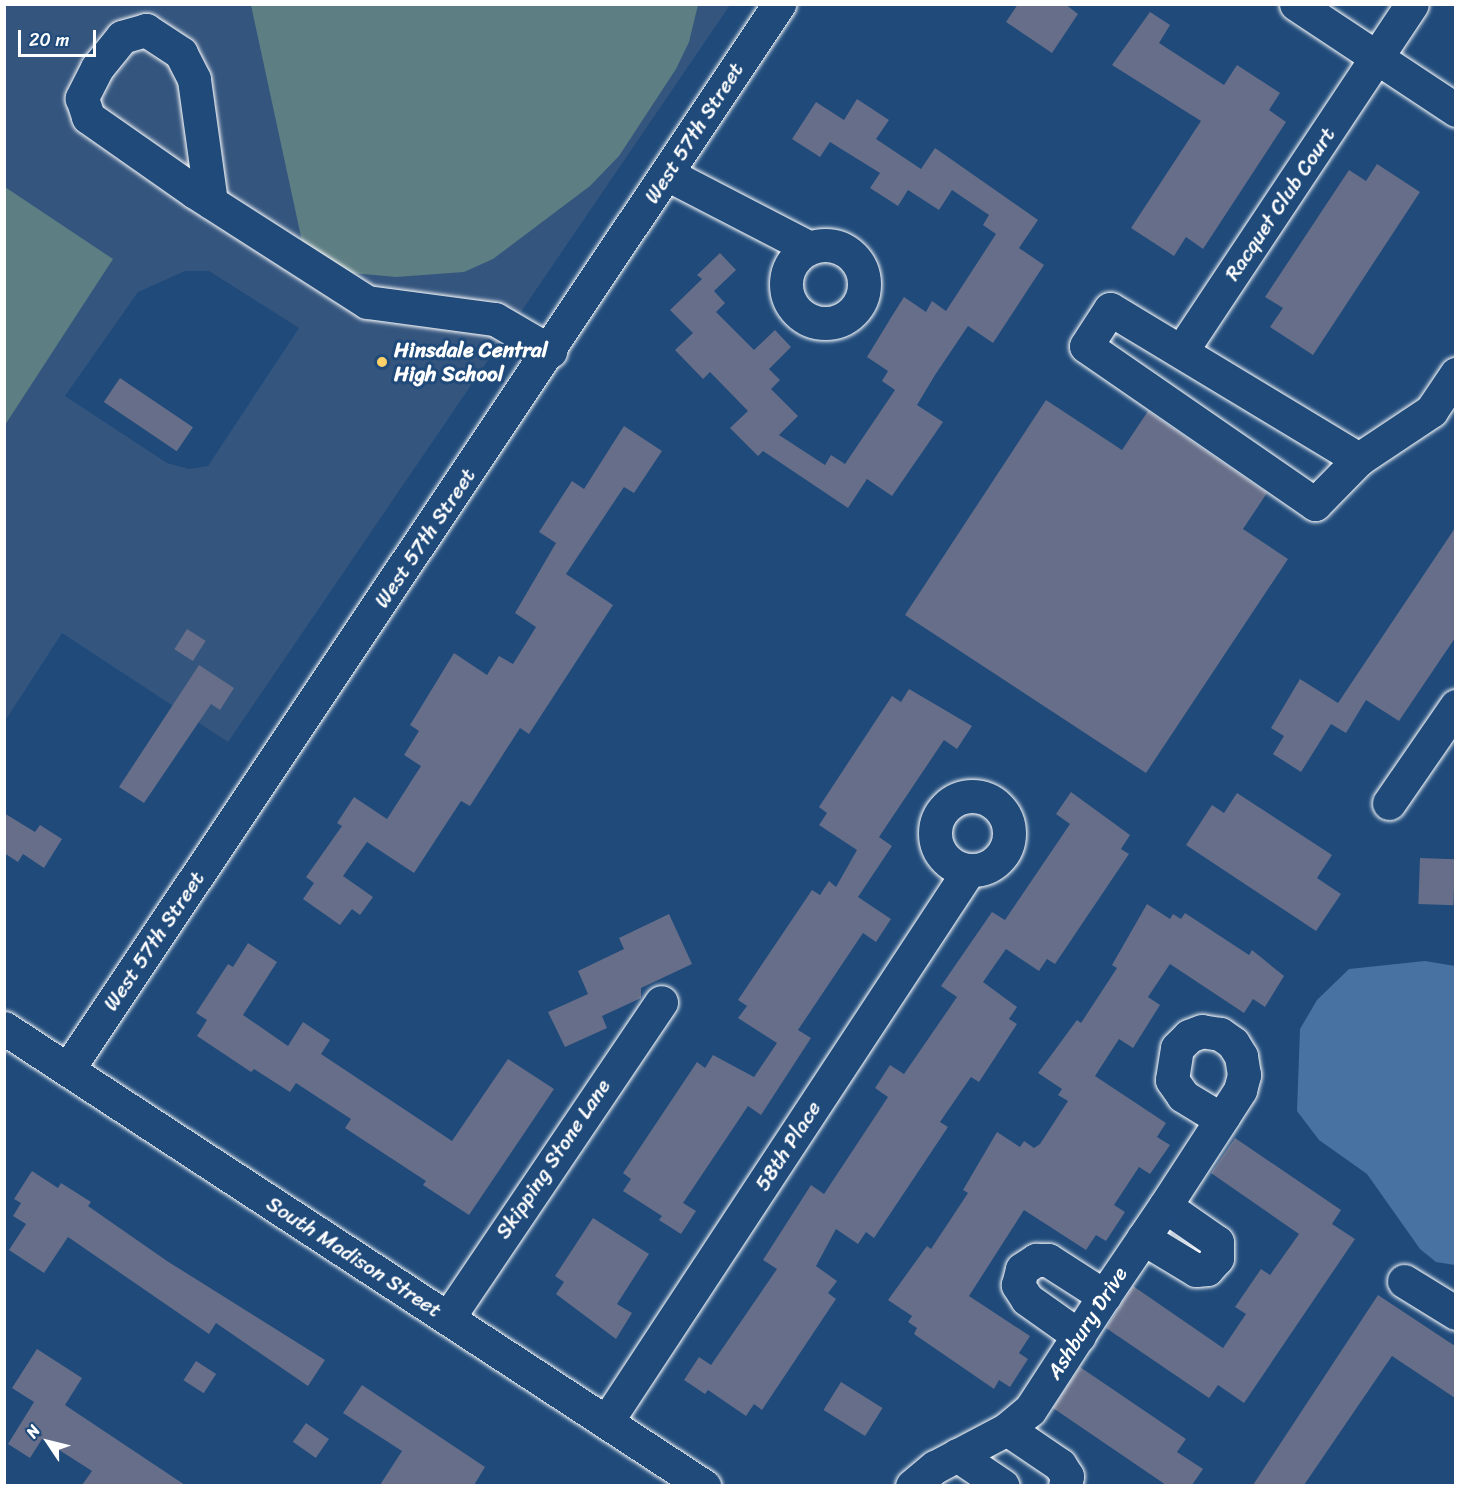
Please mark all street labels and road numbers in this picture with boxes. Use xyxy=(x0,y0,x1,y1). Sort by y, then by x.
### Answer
street label: West 57th Street xyxy=(639,58,749,208)
street label: Racquet Club Court xyxy=(1219,123,1341,285)
street label: West 57th Street xyxy=(369,463,481,613)
street label: West 57th Street xyxy=(98,866,210,1016)
street label: Skipping Stone Lane xyxy=(490,1074,616,1244)
street label: 58th Place xyxy=(750,1096,826,1196)
street label: South Madison Street xyxy=(262,1191,446,1323)
street label: Ashbury Drive xyxy=(1041,1262,1133,1384)

